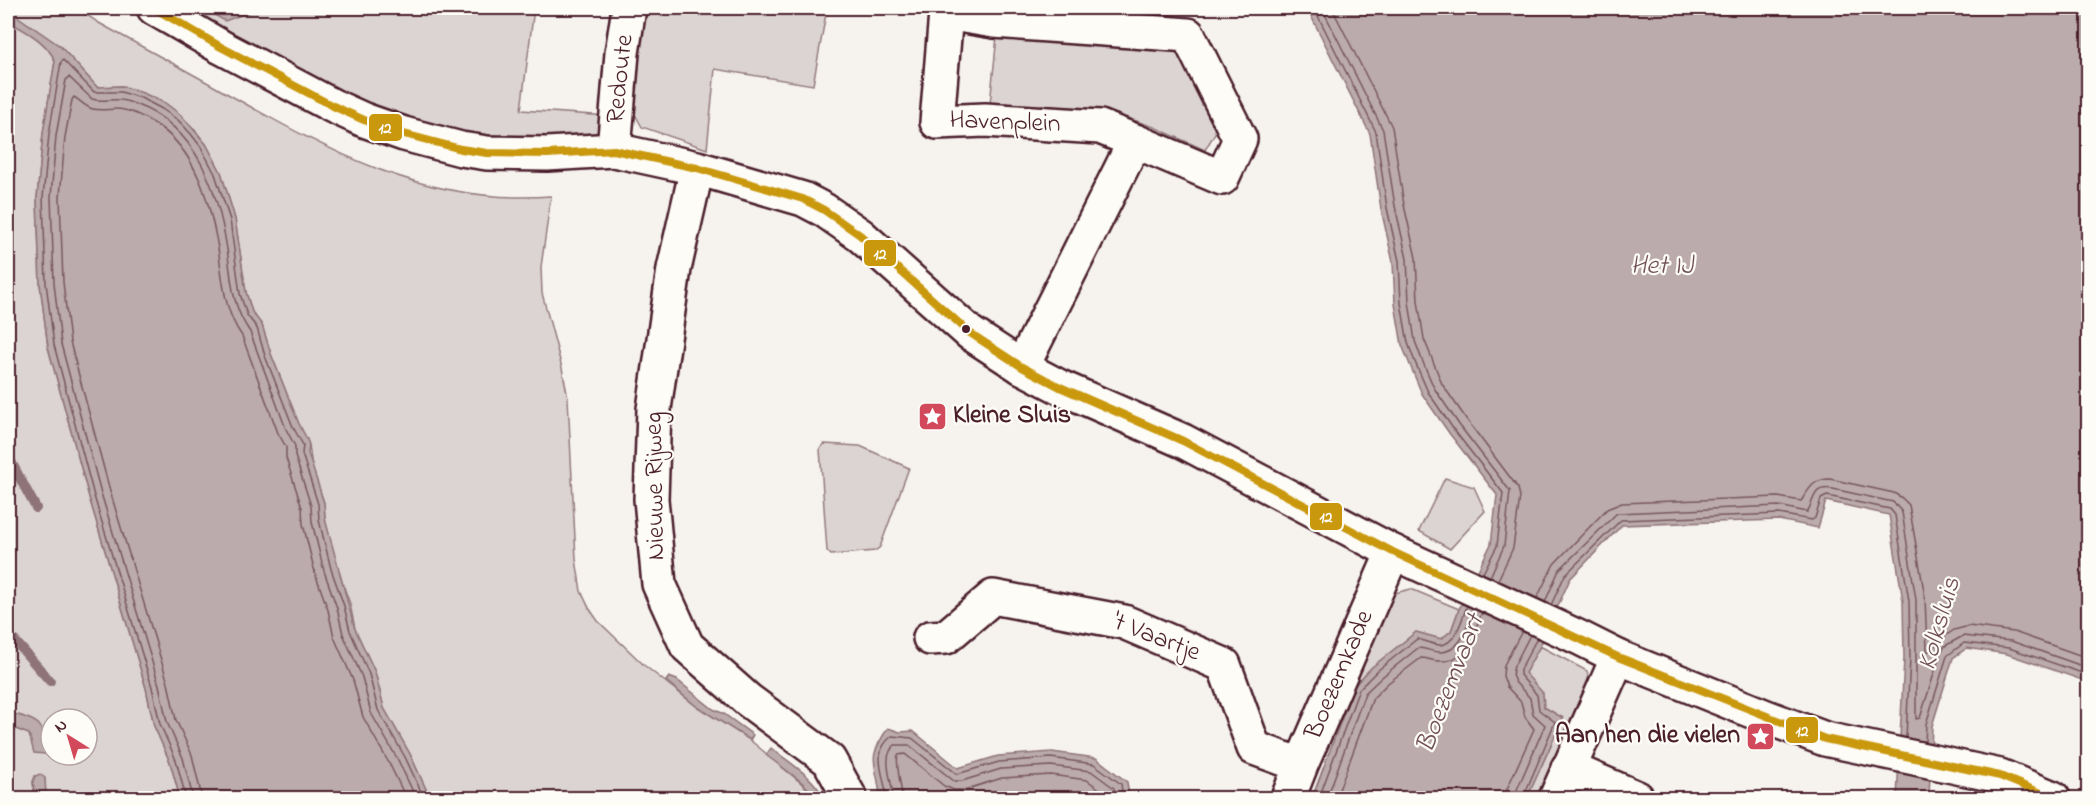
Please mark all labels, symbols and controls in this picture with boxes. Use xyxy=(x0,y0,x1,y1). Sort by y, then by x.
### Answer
street label: Redoute xyxy=(597,32,645,125)
street label: Havenplein xyxy=(949,102,1061,144)
line badge: 12 xyxy=(368,113,403,142)
text: 12 xyxy=(378,117,392,141)
line badge: 12 xyxy=(863,239,897,267)
text: 12 xyxy=(873,243,887,267)
water label: Het IJ xyxy=(1630,247,1695,286)
unlabelled marker xyxy=(960,323,972,335)
place label: Kleine Sluis xyxy=(953,397,1071,435)
place icon: Kleine Sluis xyxy=(916,400,948,432)
street label: Nieuwe Rijweg xyxy=(636,411,676,561)
line badge: 12 xyxy=(1309,502,1343,531)
text: 12 xyxy=(1319,506,1333,530)
water label: Kolksluis xyxy=(1908,573,1972,675)
street label: 't Vaartje xyxy=(1106,604,1206,672)
street label: Boezemkade xyxy=(1295,604,1384,746)
water label: Boezemvaart xyxy=(1407,606,1496,759)
north arrow xyxy=(39,707,99,767)
text: N xyxy=(50,714,73,739)
line badge: 12 xyxy=(1785,716,1819,744)
place label: Aan hen die vielen xyxy=(1555,717,1740,755)
place icon: Aan hen die vielen xyxy=(1745,720,1777,752)
text: 12 xyxy=(1795,720,1809,744)

